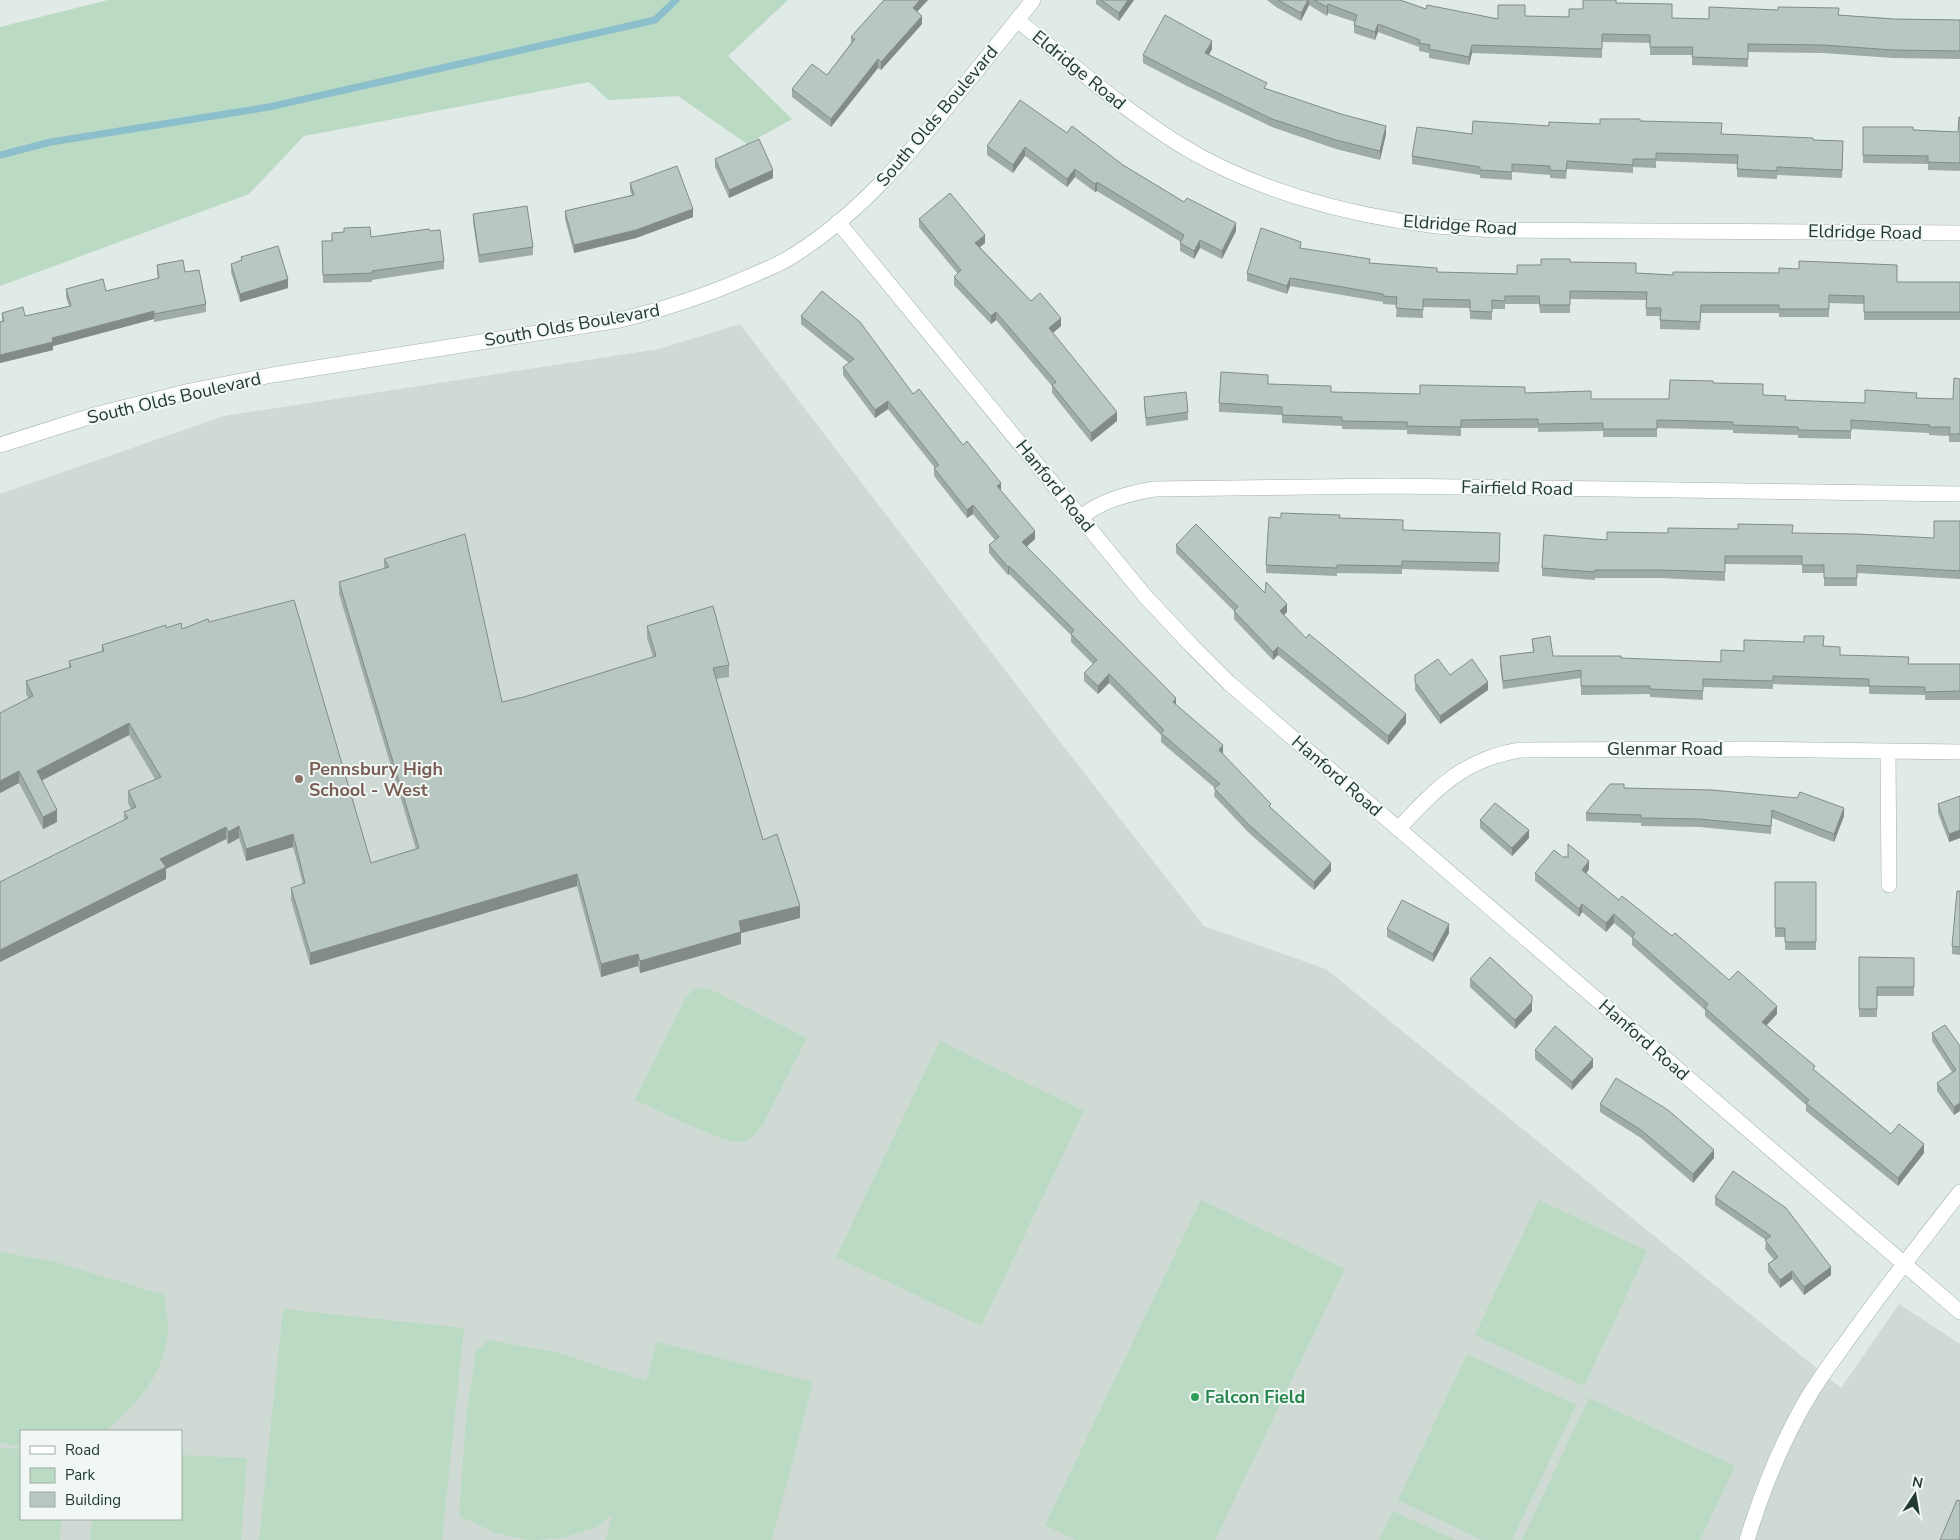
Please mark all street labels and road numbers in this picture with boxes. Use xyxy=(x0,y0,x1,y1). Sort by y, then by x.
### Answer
street label: Eldridge Road xyxy=(1027,25,1131,115)
street label: South Olds Boulevard xyxy=(871,40,1003,192)
street label: Eldridge Road xyxy=(1402,209,1518,241)
street label: Eldridge Road xyxy=(1808,219,1922,245)
street label: South Olds Boulevard xyxy=(482,298,662,352)
street label: South Olds Boulevard xyxy=(85,366,263,430)
street label: Hanford Road xyxy=(1010,435,1100,537)
street label: Fairfield Road xyxy=(1461,475,1573,501)
street label: Hanford Road xyxy=(1287,730,1387,822)
street label: Glenmar Road xyxy=(1607,737,1723,761)
street label: Hanford Road xyxy=(1594,994,1694,1086)

